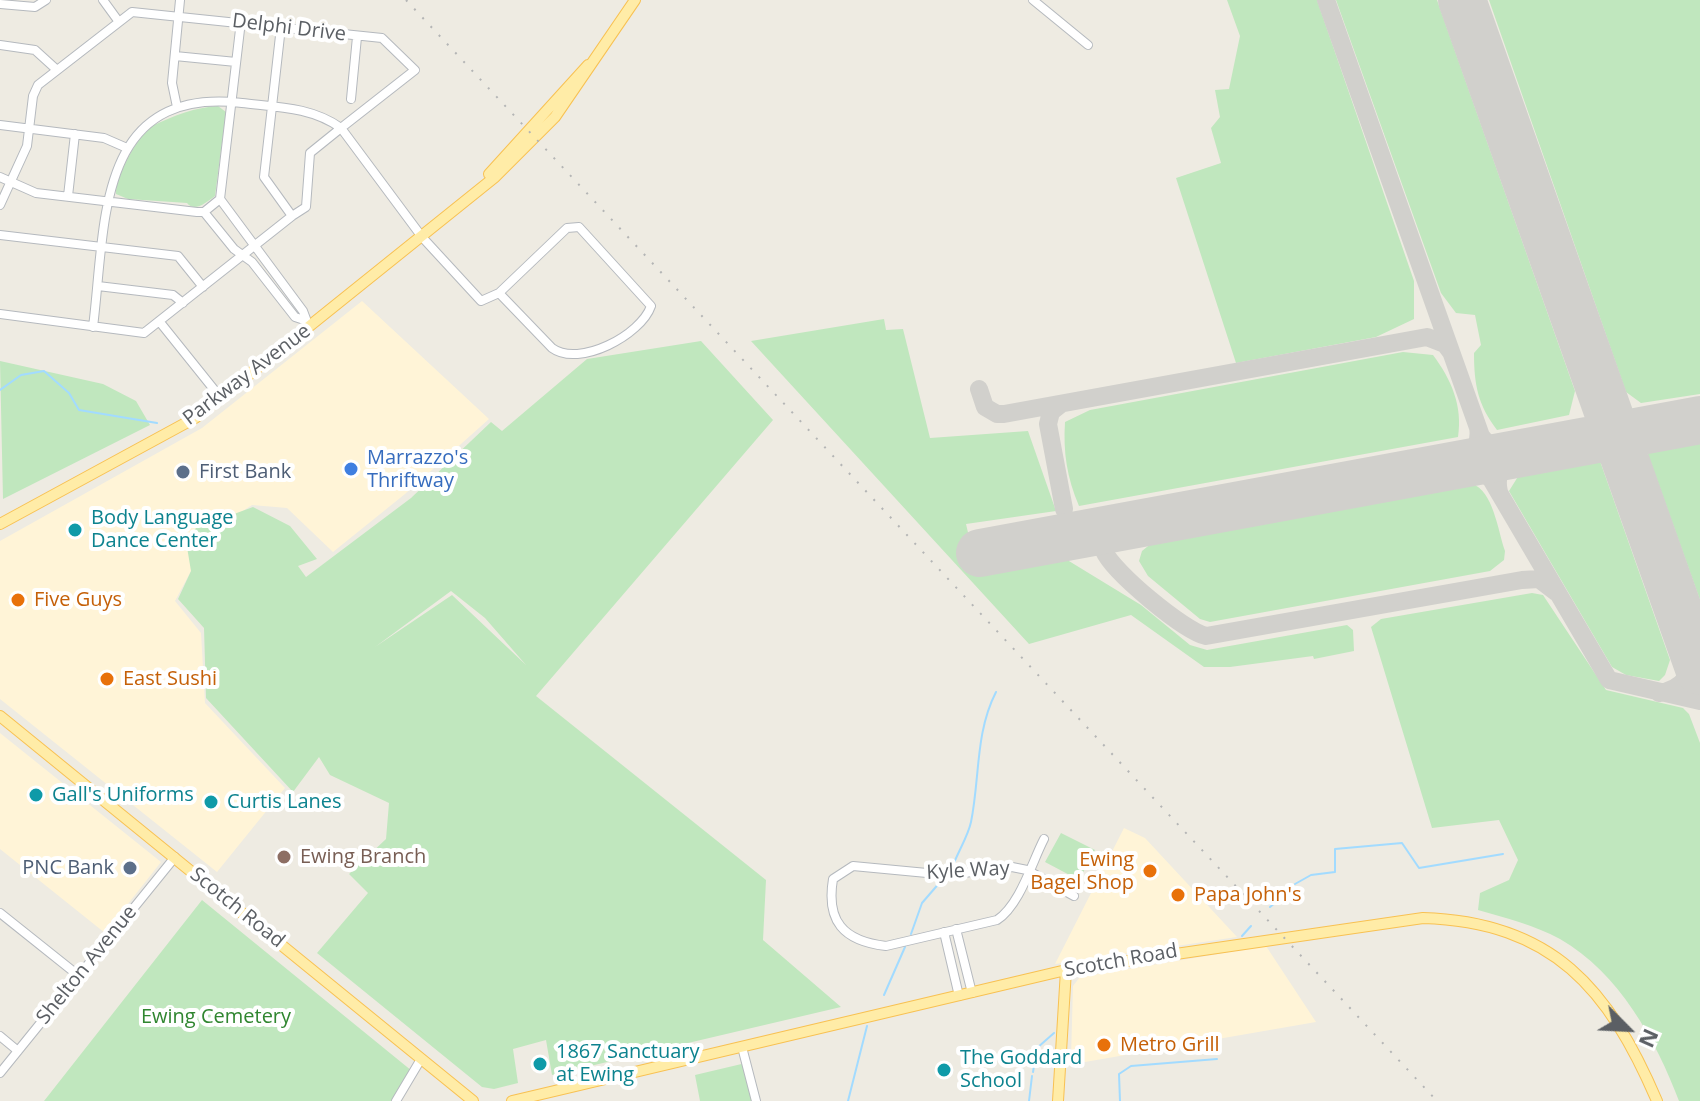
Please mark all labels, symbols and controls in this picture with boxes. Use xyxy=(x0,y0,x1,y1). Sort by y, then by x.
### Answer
street label: Delphi Drive xyxy=(231,9,347,47)
street label: Parkway Avenue xyxy=(179,319,315,431)
place label: Marrazzo's Thriftway xyxy=(367,446,468,493)
place label: First Bank xyxy=(199,460,291,484)
marker: Marrazzo's Thriftway xyxy=(342,460,360,478)
marker: First Bank xyxy=(174,463,192,481)
place label: Body Language Dance Center xyxy=(91,506,234,553)
marker: Body Language Dance Center xyxy=(66,521,84,539)
place label: Five Guys xyxy=(34,588,122,612)
marker: Five Guys xyxy=(9,591,27,609)
place label: East Sushi xyxy=(123,667,217,691)
marker: East Sushi xyxy=(98,670,116,688)
place label: Gall's Uniforms xyxy=(52,783,194,807)
marker: Gall's Uniforms xyxy=(27,786,45,804)
place label: Curtis Lanes xyxy=(227,790,342,814)
marker: Curtis Lanes xyxy=(202,793,220,811)
place label: Ewing Branch xyxy=(300,845,426,869)
marker: Ewing Branch xyxy=(275,848,293,866)
place label: Ewing Bagel Shop xyxy=(1030,848,1134,895)
place label: PNC Bank xyxy=(22,856,114,880)
street label: Kyle Way xyxy=(926,857,1010,885)
marker: PNC Bank xyxy=(121,859,139,877)
marker: Ewing Bagel Shop xyxy=(1141,862,1159,880)
street label: Scotch Road xyxy=(185,863,289,953)
place label: Papa John's xyxy=(1194,883,1302,907)
marker: Papa John's xyxy=(1169,886,1187,904)
street label: Shelton Avenue xyxy=(32,901,142,1029)
street label: Scotch Road xyxy=(1063,939,1179,983)
north arrow xyxy=(1588,989,1668,1069)
park label: Ewing Cemetery xyxy=(141,1005,291,1029)
text: N xyxy=(1633,1024,1667,1053)
place label: Metro Grill xyxy=(1120,1033,1220,1057)
marker: Metro Grill xyxy=(1095,1036,1113,1054)
place label: 1867 Sanctuary at Ewing xyxy=(556,1040,700,1087)
place label: The Goddard School xyxy=(960,1046,1082,1093)
marker: 1867 Sanctuary at Ewing xyxy=(531,1055,549,1073)
marker: The Goddard School xyxy=(935,1061,953,1079)

